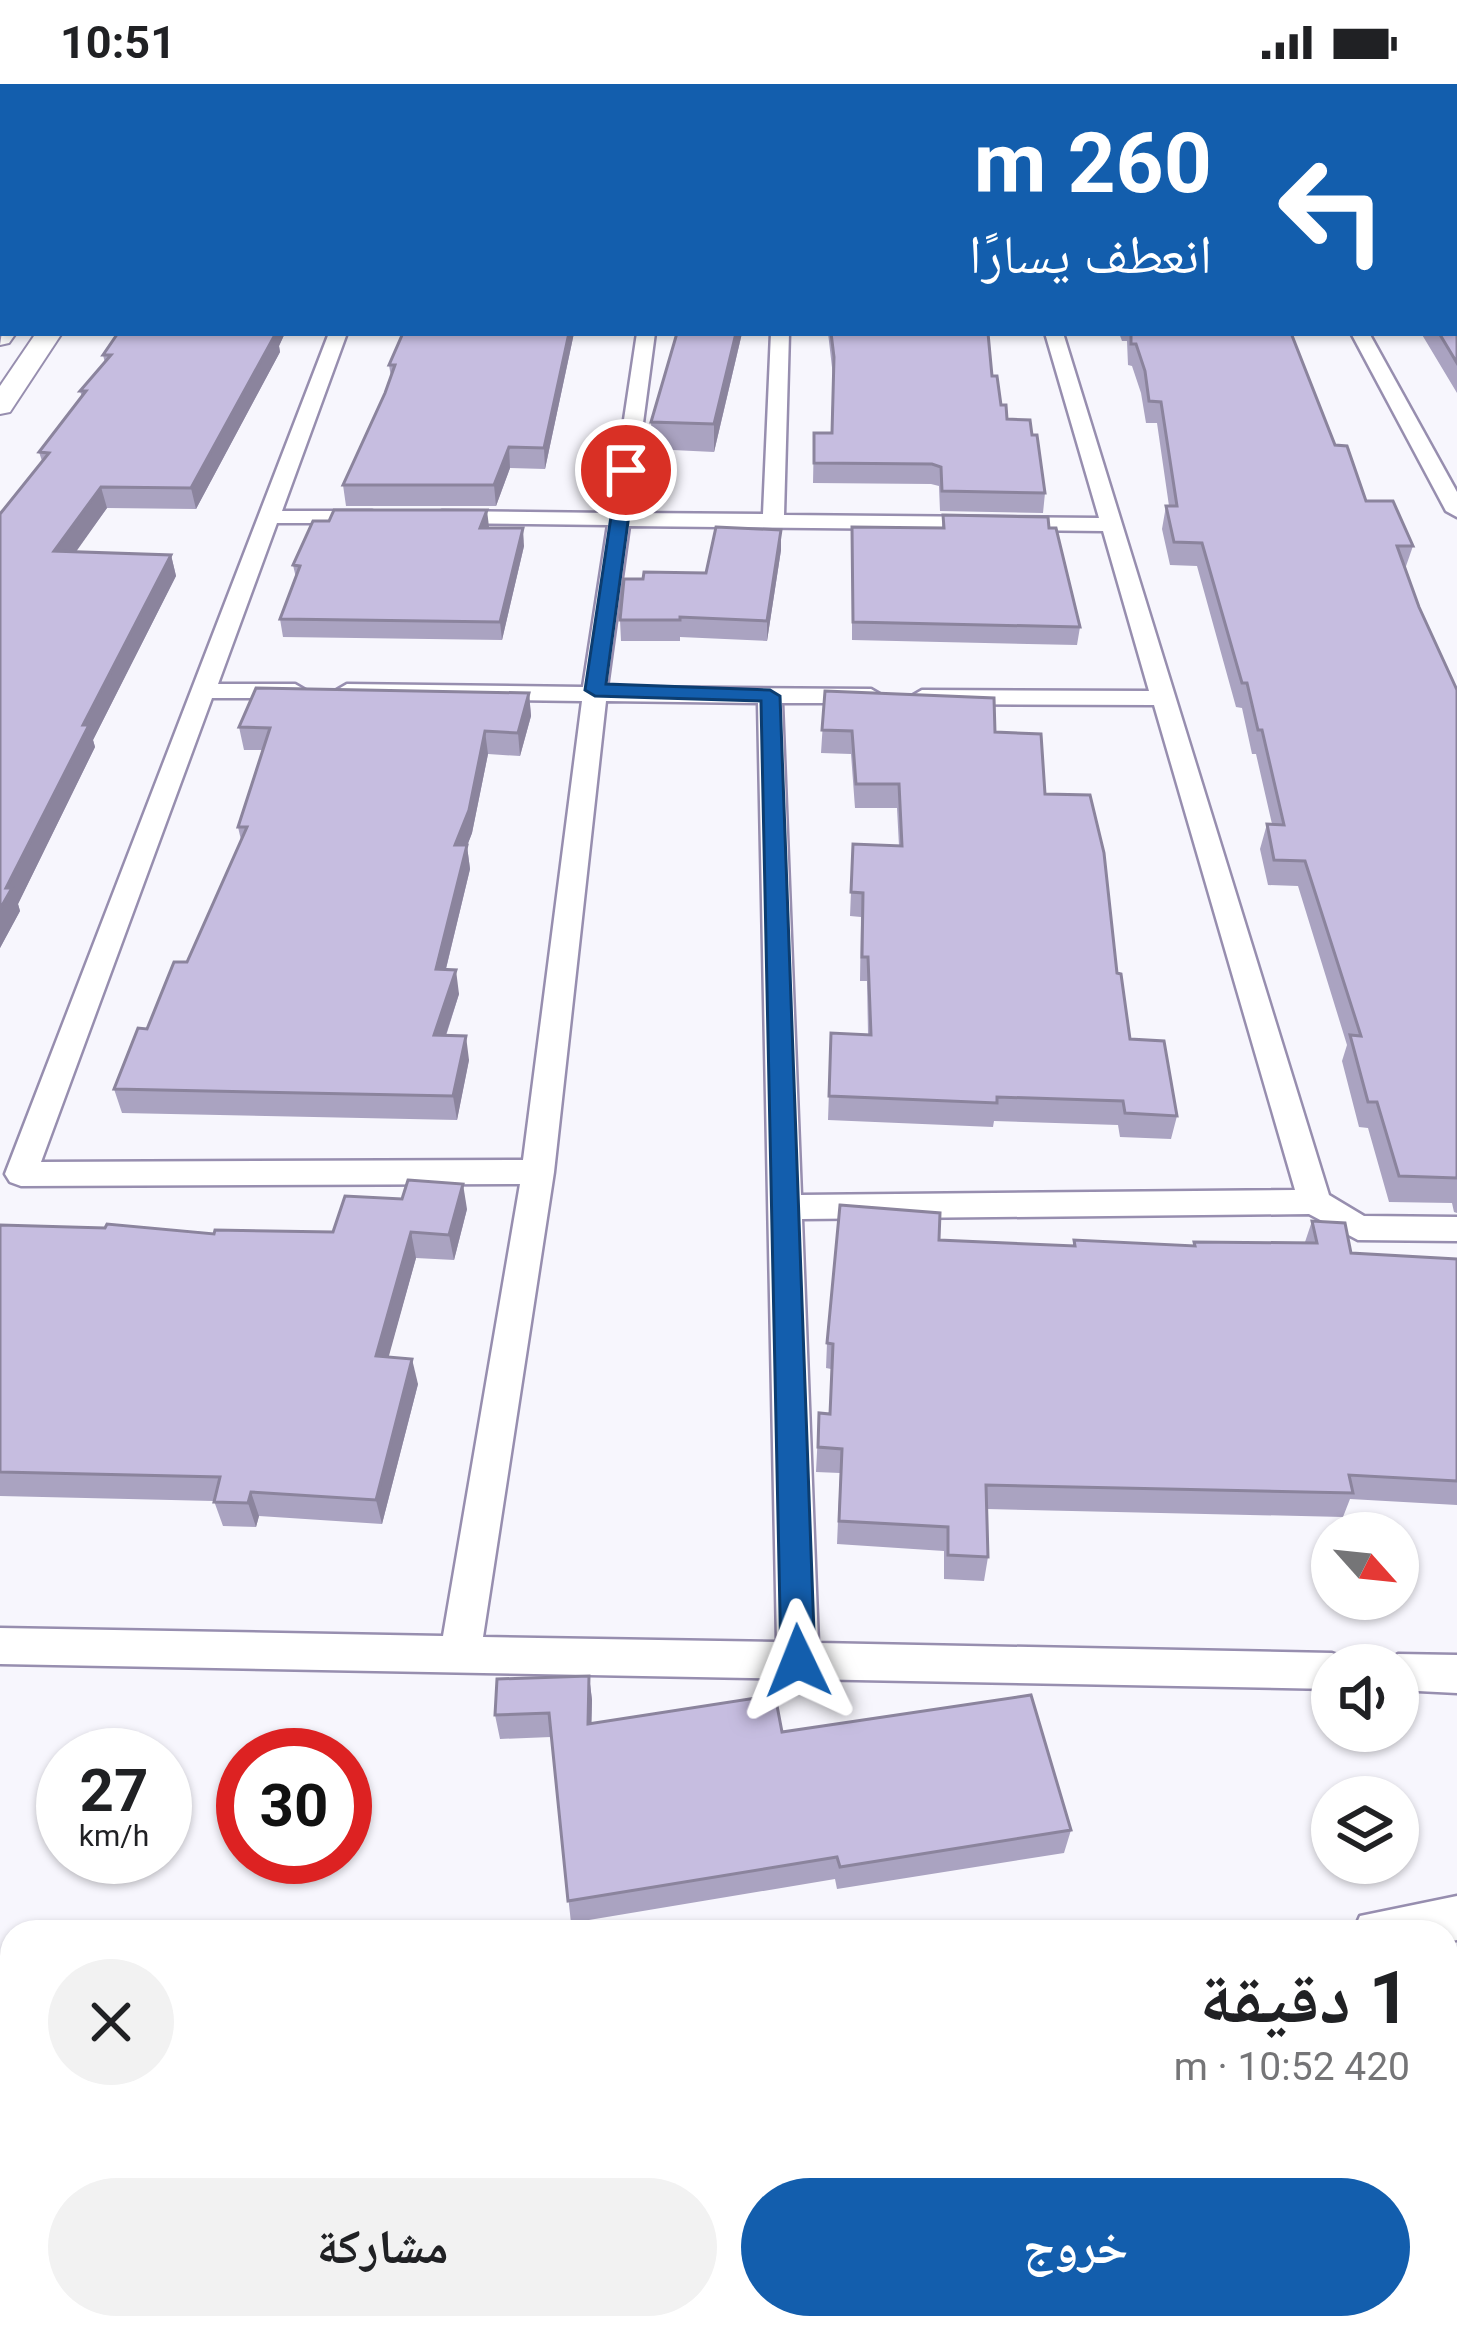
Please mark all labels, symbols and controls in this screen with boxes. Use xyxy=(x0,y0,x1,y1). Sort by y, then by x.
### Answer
text: 10:51 xyxy=(60,16,176,69)
text: 260 m xyxy=(974,114,1212,213)
icon: left xyxy=(1254,132,1410,288)
text: انعطف يسارًا xyxy=(969,223,1212,286)
pin xyxy=(575,419,677,521)
icon: arrive xyxy=(593,437,659,503)
north arrow xyxy=(1311,1512,1419,1620)
map controls xyxy=(1311,1512,1419,1884)
position arrow xyxy=(735,1598,861,1724)
button: sound xyxy=(1311,1644,1419,1752)
speed limit sign: 30 xyxy=(216,1728,372,1884)
text: 27 xyxy=(80,1755,148,1826)
button: layers xyxy=(1311,1776,1419,1884)
text: km/h xyxy=(79,1818,149,1853)
text: 1 دقيقة xyxy=(1200,1956,1410,2041)
button: close xyxy=(48,1959,174,2085)
text: 420 m · 10:52 xyxy=(1174,2044,1410,2090)
button: مشاركة xyxy=(48,2178,717,2316)
button: خروج xyxy=(741,2178,1410,2316)

